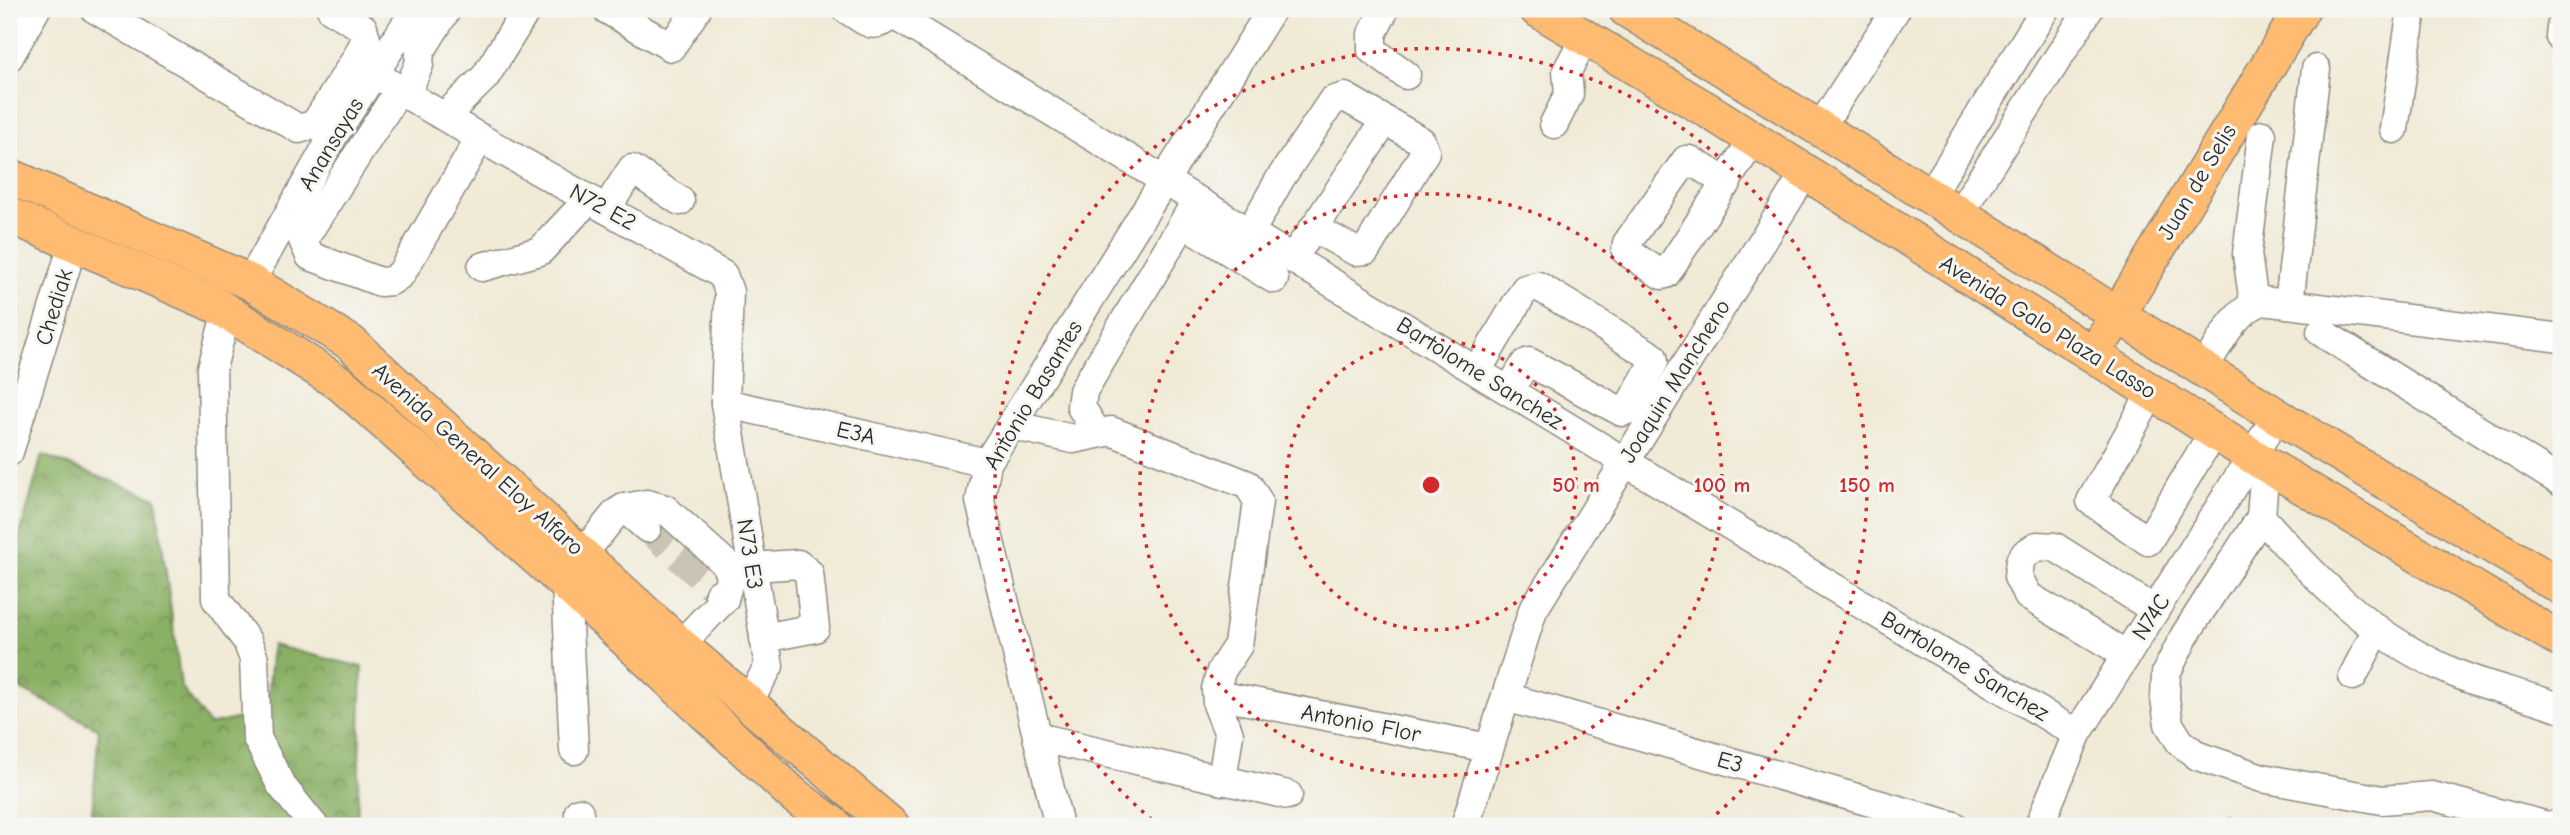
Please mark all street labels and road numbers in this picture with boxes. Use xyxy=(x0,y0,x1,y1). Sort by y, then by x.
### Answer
street label: Anansayas xyxy=(293,93,369,195)
street label: Juan de Selis xyxy=(2152,119,2242,245)
street label: N72 E2 xyxy=(565,178,641,236)
street label: Avenida Galo Plaza Lasso xyxy=(1935,249,2161,405)
street label: Chediak xyxy=(30,266,78,348)
street label: Joaquin Mancheno xyxy=(1614,294,1736,468)
street label: Bartolome Sanchez xyxy=(1392,311,1568,435)
street label: Antonio Basantes xyxy=(978,316,1088,474)
street label: Avenida General Eloy Alfaro xyxy=(367,357,589,561)
street label: E3A xyxy=(834,415,878,451)
street label: N73 E3 xyxy=(731,517,769,591)
street label: N74C xyxy=(2126,589,2176,645)
street label: Bartolome Sanchez xyxy=(1876,605,2054,727)
street label: Antonio Flor xyxy=(1299,698,1424,748)
street label: E3 xyxy=(1714,746,1746,778)

